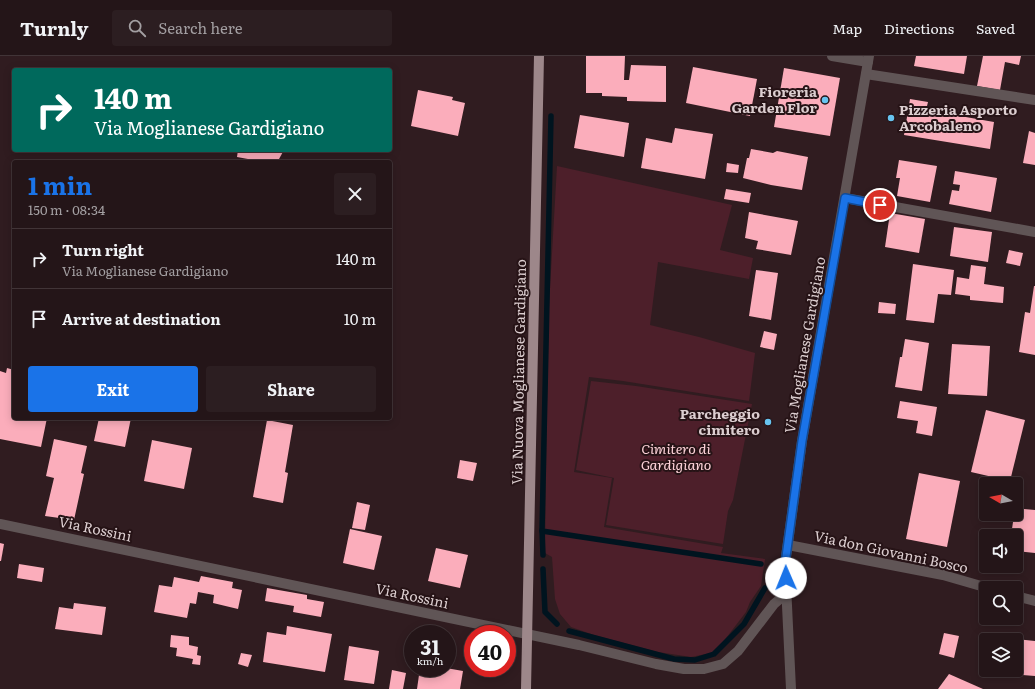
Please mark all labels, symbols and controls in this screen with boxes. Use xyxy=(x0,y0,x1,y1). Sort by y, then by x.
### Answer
search box xyxy=(112,10,392,46)
text: Turnly xyxy=(20,14,88,42)
text: Search here xyxy=(158,16,242,39)
icon: search xyxy=(126,17,148,39)
text: Map xyxy=(832,18,862,38)
text: Directions xyxy=(884,18,954,38)
text: Saved xyxy=(976,18,1015,38)
text: 140 m xyxy=(94,76,172,118)
place label: Fioreria Garden Flor xyxy=(731,81,818,117)
icon: right xyxy=(28,84,80,136)
marker: Fioreria Garden Flor xyxy=(820,95,830,105)
place label: Pizzeria Asporto Arcobaleno xyxy=(899,99,1018,135)
marker: Pizzeria Asporto Arcobaleno xyxy=(886,113,896,123)
text: Via Moglianese Gardigiano xyxy=(94,114,324,141)
text: 1 min xyxy=(28,167,92,202)
button: close xyxy=(334,173,376,215)
pin xyxy=(863,188,897,222)
icon: arrive xyxy=(869,194,891,216)
text: 150 m · 08:34 xyxy=(28,200,105,219)
text: Turn right xyxy=(62,238,144,261)
text: 140 m xyxy=(336,247,376,270)
icon: right xyxy=(28,248,50,270)
street label: Via Moglianese Gardigiano xyxy=(779,255,829,435)
street label: Via Nuova Moglianese Gardigiano xyxy=(506,259,530,485)
text: Via Moglianese Gardigiano xyxy=(62,261,228,280)
text: Arrive at destination xyxy=(62,307,221,330)
text: 10 m xyxy=(344,307,376,330)
icon: arrive xyxy=(28,308,50,330)
button: Exit xyxy=(28,366,198,412)
button: Share xyxy=(206,366,376,412)
place label: Parcheggio cimitero xyxy=(680,403,760,439)
marker: Parcheggio cimitero xyxy=(763,417,773,427)
park label: Cimitero di Gardigiano xyxy=(641,438,712,474)
north arrow xyxy=(979,477,1023,521)
map controls xyxy=(979,477,1023,677)
street label: Via Rossini xyxy=(57,511,134,546)
street label: Via don Giovanni Bosco xyxy=(812,525,970,577)
button: sound xyxy=(979,529,1023,573)
position arrow xyxy=(765,557,807,599)
street label: Via Rossini xyxy=(374,578,451,613)
button: search xyxy=(979,581,1023,625)
speed limit sign: 40 xyxy=(464,625,516,677)
text: 31 xyxy=(420,631,440,661)
button: layers xyxy=(979,633,1023,677)
text: km/h xyxy=(417,653,443,668)

